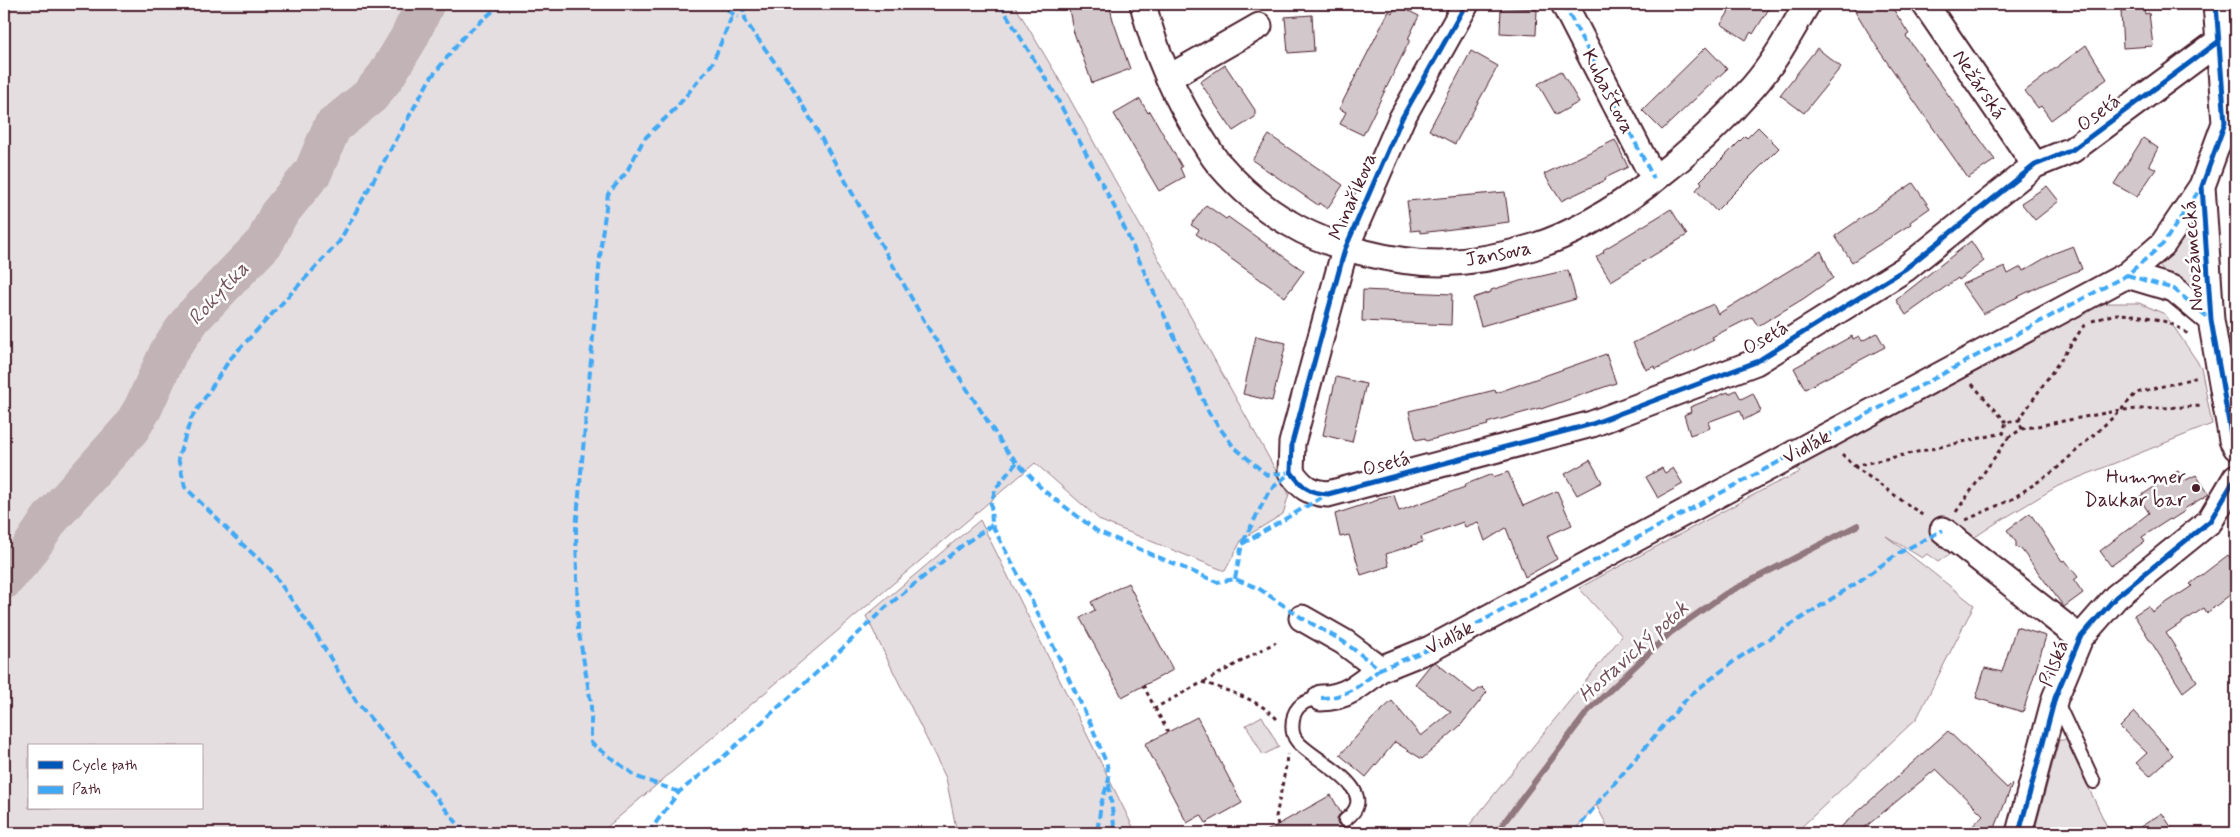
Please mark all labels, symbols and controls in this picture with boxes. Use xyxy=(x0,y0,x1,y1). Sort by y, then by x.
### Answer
street label: Kubaštova xyxy=(1575,45,1641,139)
street label: Nežárská xyxy=(1946,45,2012,125)
street label: Osetá xyxy=(2071,88,2126,139)
street label: Minaříkova xyxy=(1323,149,1384,245)
street label: Novozámecká xyxy=(2176,199,2211,312)
street label: Jansova xyxy=(1463,235,1534,274)
water label: Rokytka xyxy=(182,256,256,332)
street label: Osetá xyxy=(1738,315,1793,362)
street label: Vidlák xyxy=(1778,423,1836,471)
street label: Osetá xyxy=(1360,445,1413,484)
place label: Hummer Dakkar bar xyxy=(2084,464,2187,514)
marker: Hummer Dakkar bar xyxy=(2190,482,2202,494)
water label: Hostavický potok xyxy=(1572,595,1695,709)
street label: Vidlák xyxy=(1421,615,1479,662)
street label: Pilská xyxy=(2033,636,2076,691)
legend xyxy=(28,744,202,810)
text: Cycle path xyxy=(72,756,137,776)
text: Path xyxy=(72,780,101,800)

